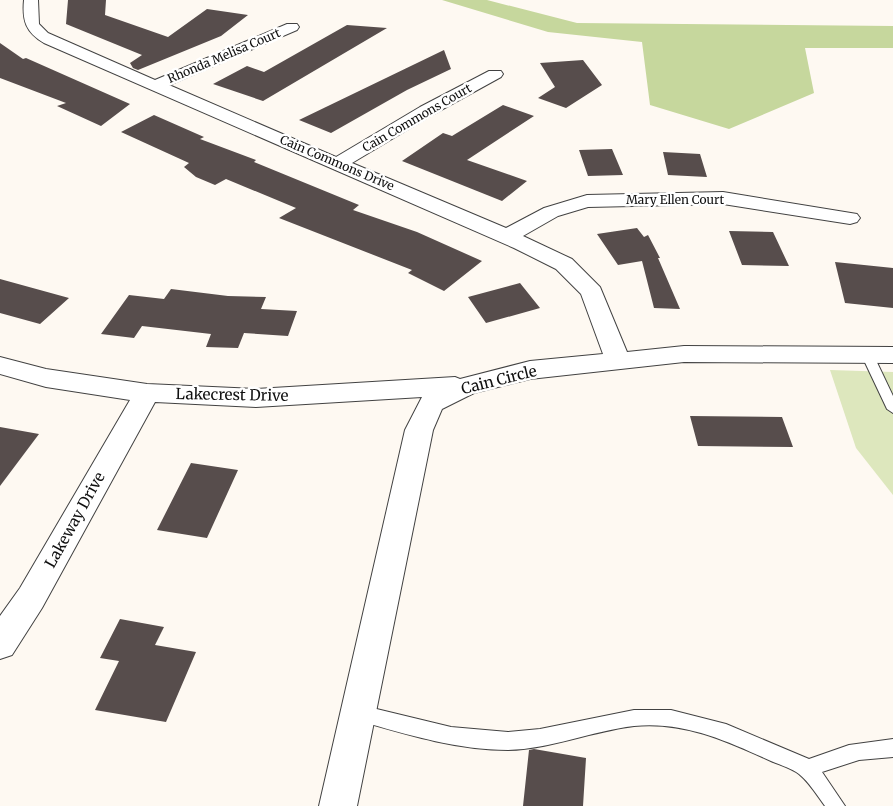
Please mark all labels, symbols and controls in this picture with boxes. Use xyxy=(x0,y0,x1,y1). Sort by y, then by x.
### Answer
street label: Rhonda Melisa Court xyxy=(165,25,283,86)
street label: Cain Commons Court xyxy=(360,80,474,155)
street label: Cain Commons Drive xyxy=(278,132,396,193)
street label: Mary Ellen Court xyxy=(626,192,724,207)
street label: Cain Circle xyxy=(459,361,539,398)
street label: Lakecrest Drive xyxy=(176,384,289,405)
street label: Lakeway Drive xyxy=(40,468,109,571)

